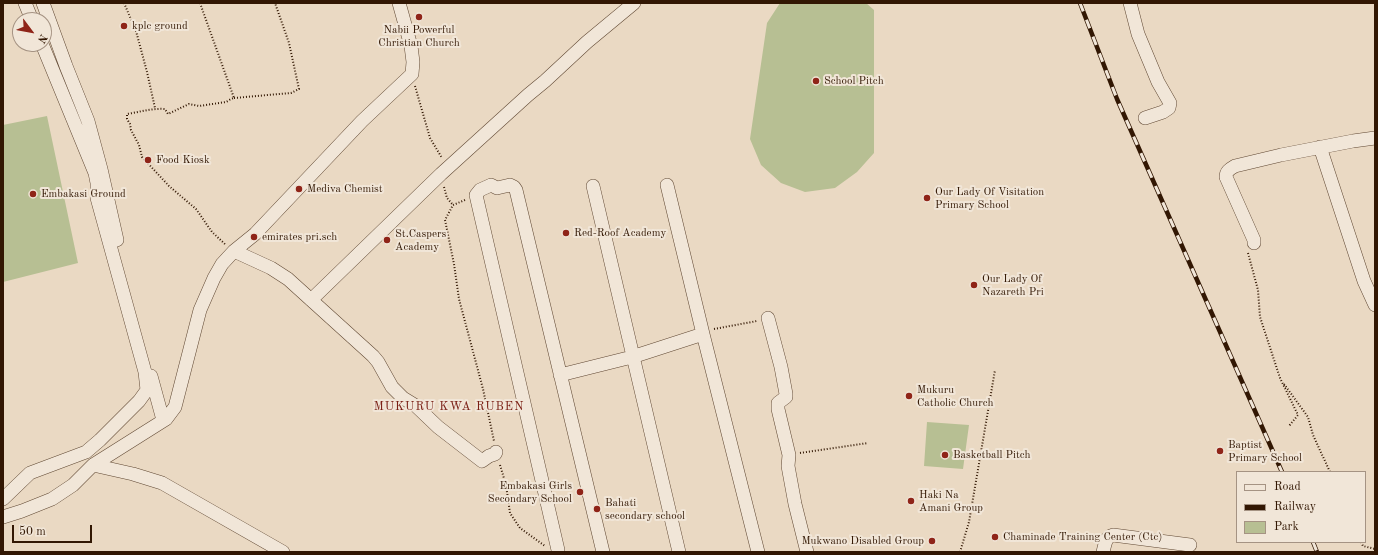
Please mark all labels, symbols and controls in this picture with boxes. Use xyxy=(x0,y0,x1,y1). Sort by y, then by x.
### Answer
north arrow xyxy=(12,12,52,52)
marker: Nabii Powerful Christian Church xyxy=(414,12,424,22)
place label: kplc ground xyxy=(132,19,188,33)
marker: kplc ground xyxy=(119,21,129,31)
place label: Nabii Powerful Christian Church xyxy=(378,23,460,49)
text: N xyxy=(35,32,49,45)
place label: School Pitch xyxy=(824,74,884,88)
marker: School Pitch xyxy=(811,76,821,86)
place label: Food Kiosk xyxy=(156,153,210,167)
marker: Food Kiosk xyxy=(143,155,153,165)
place label: Mediva Chemist xyxy=(307,182,383,196)
marker: Mediva Chemist xyxy=(294,184,304,194)
place label: Our Lady Of Visitation Primary School xyxy=(935,185,1044,211)
place label: Embakasi Ground xyxy=(41,187,126,201)
marker: Embakasi Ground xyxy=(28,189,38,199)
marker: Our Lady Of Visitation Primary School xyxy=(922,193,932,203)
place label: Red-Roof Academy xyxy=(574,226,666,240)
place label: St.Caspers Academy xyxy=(395,227,446,253)
marker: Red-Roof Academy xyxy=(561,228,571,238)
place label: emirates pri.sch xyxy=(262,230,337,244)
marker: emirates pri.sch xyxy=(249,232,259,242)
marker: St.Caspers Academy xyxy=(382,235,392,245)
place label: Our Lady Of Nazareth Pri xyxy=(982,272,1044,298)
marker: Our Lady Of Nazareth Pri xyxy=(969,280,979,290)
place label: Mukuru Catholic Church xyxy=(917,383,993,409)
marker: Mukuru Catholic Church xyxy=(904,391,914,401)
district label: MUKURU KWA RUBEN xyxy=(374,400,524,414)
place label: Baptist Primary School xyxy=(1228,438,1302,464)
marker: Baptist Primary School xyxy=(1215,446,1225,456)
place label: Basketball Pitch xyxy=(953,448,1031,462)
marker: Basketball Pitch xyxy=(940,450,950,460)
legend xyxy=(1236,471,1366,543)
place label: Embakasi Girls Secondary School xyxy=(488,479,572,505)
text: Road xyxy=(1274,481,1301,493)
marker: Embakasi Girls Secondary School xyxy=(575,487,585,497)
place label: Haki Na Amani Group xyxy=(919,488,983,514)
place label: Bahati secondary school xyxy=(605,496,685,522)
marker: Haki Na Amani Group xyxy=(906,496,916,506)
text: Railway xyxy=(1274,501,1316,513)
marker: Bahati secondary school xyxy=(592,504,602,514)
scale bar xyxy=(14,517,94,543)
text: Park xyxy=(1274,521,1299,533)
text: 50 m xyxy=(19,526,46,538)
place label: Chaminade Training Center (Ctc) xyxy=(1003,530,1162,544)
marker: Chaminade Training Center (Ctc) xyxy=(990,532,1000,542)
place label: Mukwano Disabled Group xyxy=(801,534,924,548)
marker: Mukwano Disabled Group xyxy=(927,536,937,546)

